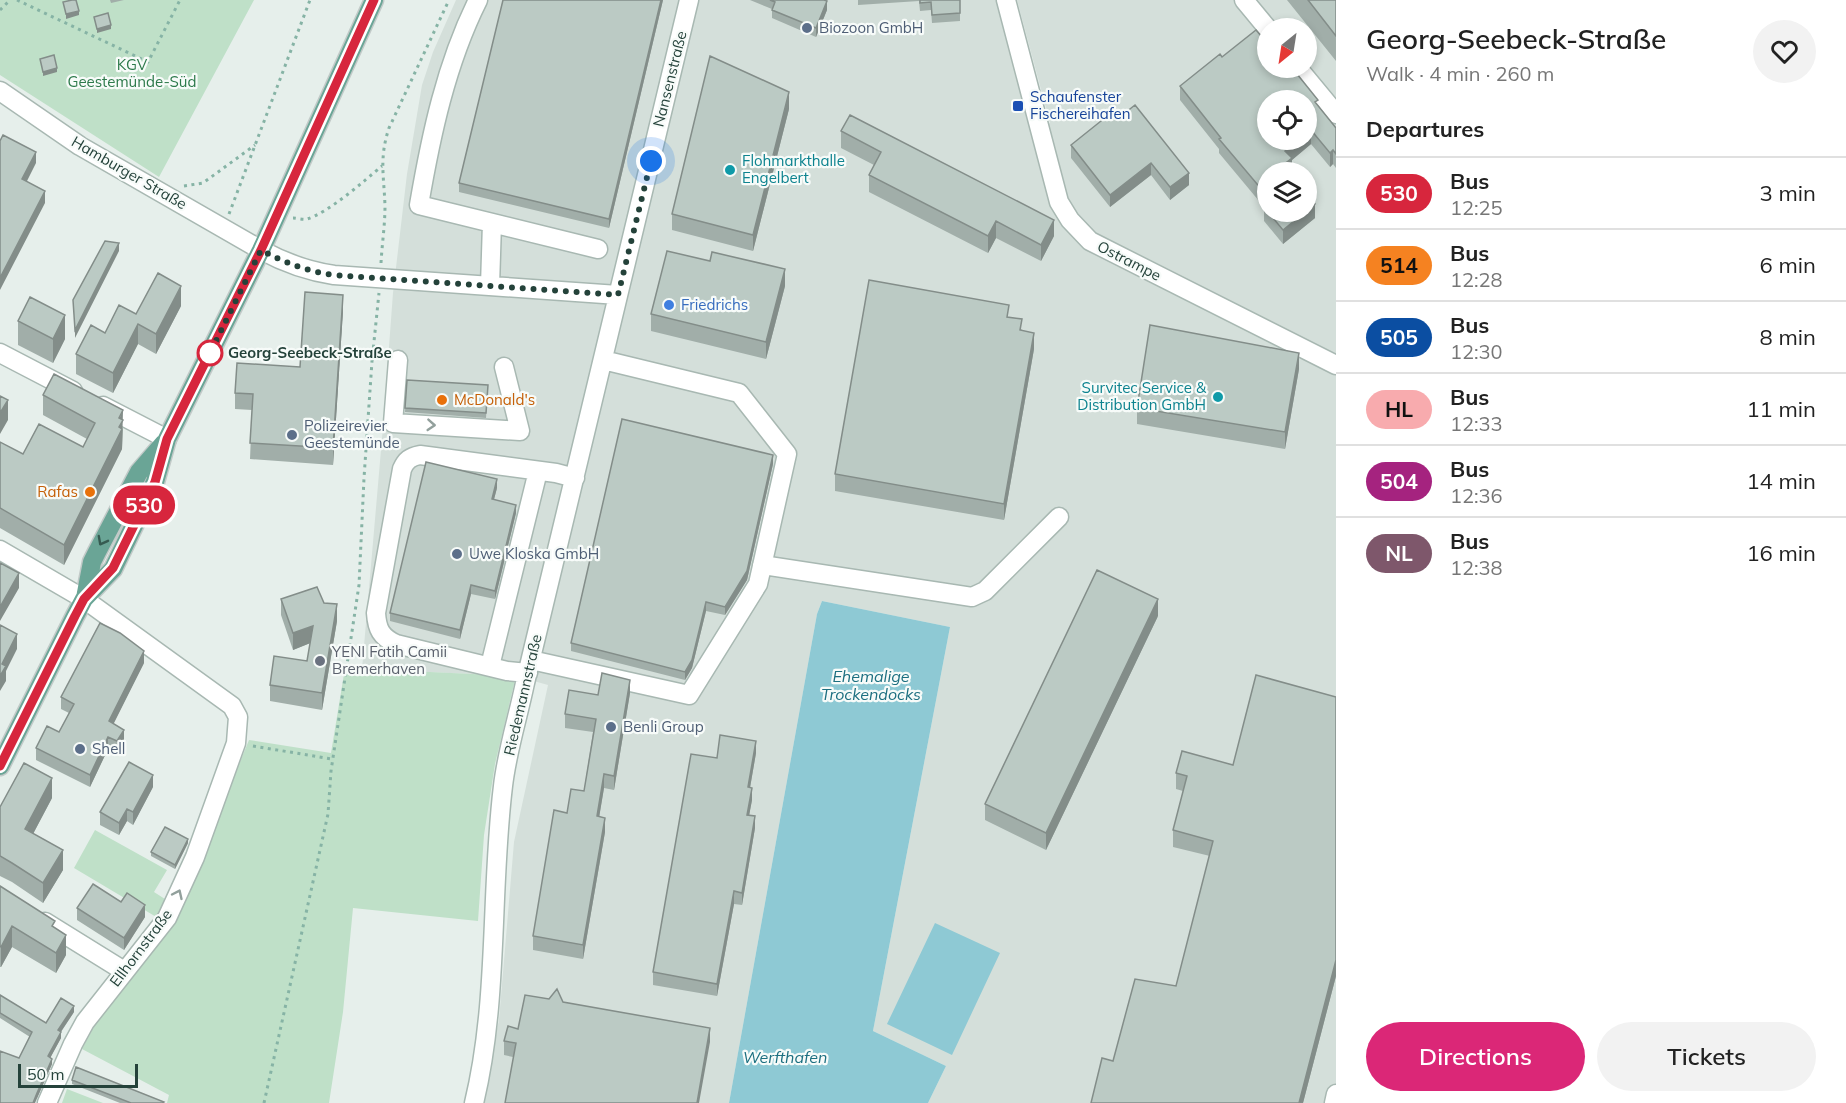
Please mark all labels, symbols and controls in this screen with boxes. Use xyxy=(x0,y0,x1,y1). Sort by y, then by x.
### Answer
place label: Biozoon GmbH xyxy=(819,18,923,37)
north arrow xyxy=(1257,18,1317,78)
map controls xyxy=(1257,18,1317,222)
button: heart xyxy=(1753,20,1816,83)
marker: Biozoon GmbH xyxy=(800,21,814,35)
text: Georg-Seebeck-Straße xyxy=(1366,21,1666,56)
street label: Nansenstraße xyxy=(648,29,691,129)
park label: KGV Geestemünde-Süd xyxy=(67,55,197,91)
text: Walk · 4 min · 260 m xyxy=(1366,61,1554,86)
place label: Schaufenster Fischereihafen xyxy=(1030,87,1131,123)
button: locate xyxy=(1257,90,1317,150)
marker: Schaufenster Fischereihafen xyxy=(1011,99,1025,113)
text: Departures xyxy=(1366,115,1484,143)
street label: Hamburger Straße xyxy=(68,132,190,213)
your location xyxy=(636,146,666,176)
place label: Flohmarkthalle Engelbert xyxy=(742,151,845,187)
button: layers xyxy=(1257,162,1317,222)
marker: Flohmarkthalle Engelbert xyxy=(723,163,737,177)
text: Bus xyxy=(1450,167,1489,195)
text: 3 min xyxy=(1760,179,1816,207)
text: 530 xyxy=(1380,180,1418,206)
text: 12:25 xyxy=(1450,195,1503,220)
street label: Ostrampe xyxy=(1094,236,1164,285)
text: Bus xyxy=(1450,239,1489,267)
text: 6 min xyxy=(1760,251,1816,279)
text: 514 xyxy=(1380,252,1418,278)
text: 12:28 xyxy=(1450,267,1503,292)
place label: Friedrichs xyxy=(681,295,748,314)
marker: Friedrichs xyxy=(662,298,676,312)
text: Bus xyxy=(1450,311,1489,339)
text: 8 min xyxy=(1760,323,1816,351)
text: 505 xyxy=(1380,324,1418,350)
text: 12:30 xyxy=(1450,339,1503,364)
marker: Georg-Seebeck-Straße xyxy=(197,340,223,366)
place label: Georg-Seebeck-Straße xyxy=(228,343,392,362)
place label: Survitec Service & Distribution GmbH xyxy=(1077,378,1207,414)
text: Bus xyxy=(1450,383,1489,411)
place label: McDonald's xyxy=(454,390,535,409)
marker: Survitec Service & Distribution GmbH xyxy=(1211,390,1225,404)
marker: McDonald's xyxy=(435,393,449,407)
text: 11 min xyxy=(1746,395,1816,423)
text: HL xyxy=(1385,396,1413,422)
text: 12:33 xyxy=(1450,411,1503,436)
place label: Polizeirevier Geestemünde xyxy=(304,416,400,452)
one-way arrow xyxy=(426,419,435,432)
marker: Polizeirevier Geestemünde xyxy=(285,428,299,442)
text: Bus xyxy=(1450,455,1489,483)
text: 14 min xyxy=(1746,467,1816,495)
text: 504 xyxy=(1380,468,1418,494)
place label: Rafas xyxy=(37,482,78,501)
text: 12:36 xyxy=(1450,483,1503,508)
marker: Rafas xyxy=(83,485,97,499)
line badge: 530 xyxy=(110,486,178,524)
text: 530 xyxy=(125,492,163,518)
text: Bus xyxy=(1450,527,1489,555)
one-way arrow xyxy=(98,535,109,546)
text: 16 min xyxy=(1746,539,1816,567)
text: NL xyxy=(1385,540,1413,566)
place label: Uwe Kloska GmbH xyxy=(469,544,599,563)
marker: Uwe Kloska GmbH xyxy=(450,547,464,561)
text: 12:38 xyxy=(1450,555,1503,580)
street label: Riedemannstraße xyxy=(499,632,546,757)
place label: YENI Fatih Camii Bremerhaven xyxy=(331,642,447,678)
marker: YENI Fatih Camii Bremerhaven xyxy=(313,654,327,668)
water label: Ehemalige Trockendocks xyxy=(821,666,921,704)
place label: Benli Group xyxy=(623,717,704,736)
marker: Benli Group xyxy=(604,720,618,734)
place label: Shell xyxy=(92,739,125,758)
marker: Shell xyxy=(73,742,87,756)
one-way arrow xyxy=(171,889,183,900)
street label: Ellhornstraße xyxy=(105,905,176,990)
button: Directions xyxy=(1366,1022,1585,1091)
button: Tickets xyxy=(1597,1022,1816,1091)
water label: Werfthafen xyxy=(743,1047,827,1067)
scale bar xyxy=(18,1061,138,1088)
text: 50 m xyxy=(27,1064,64,1084)

